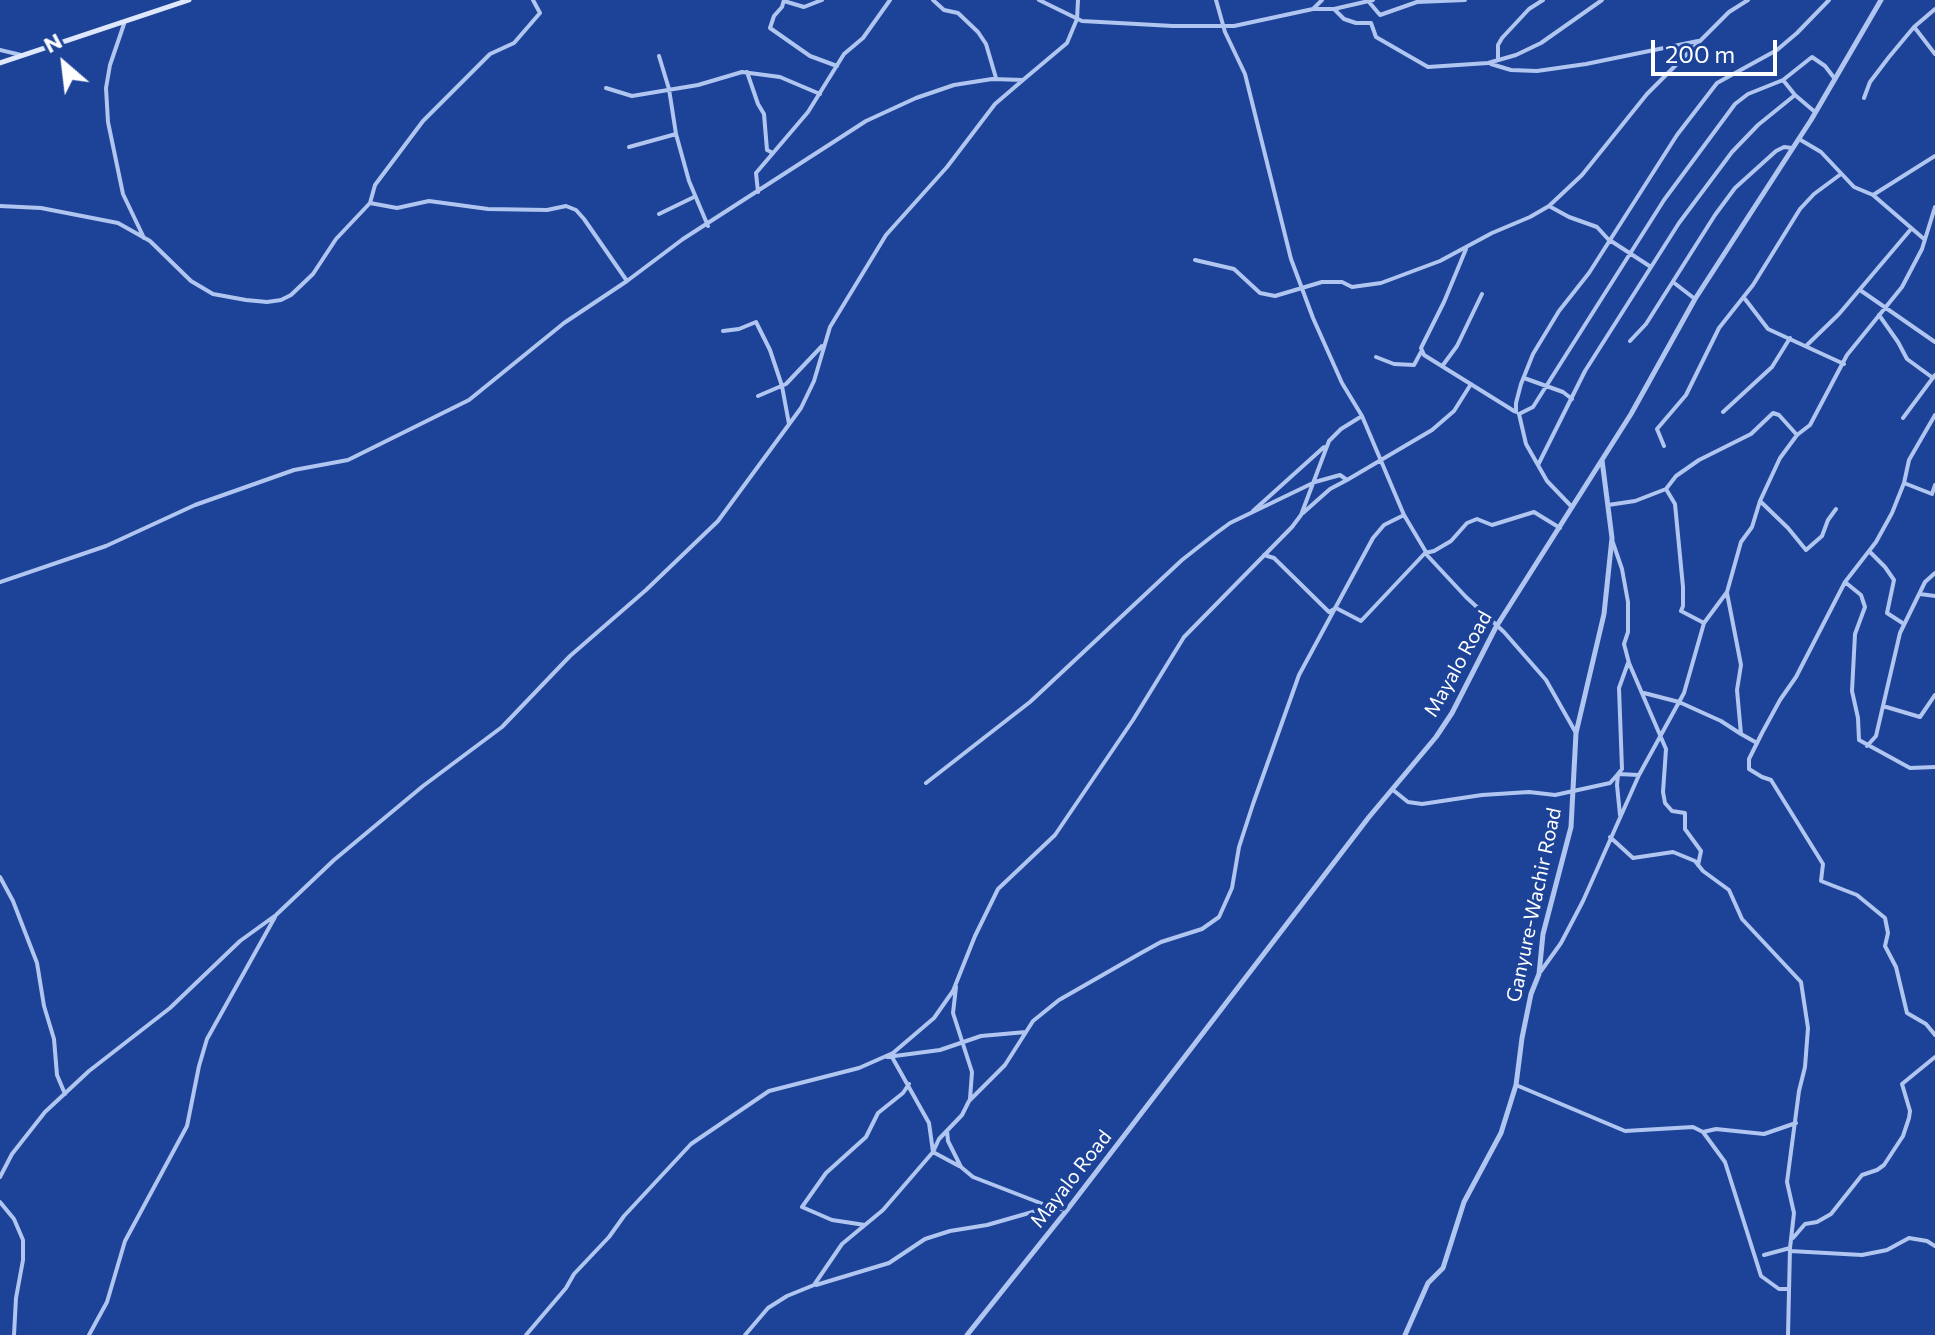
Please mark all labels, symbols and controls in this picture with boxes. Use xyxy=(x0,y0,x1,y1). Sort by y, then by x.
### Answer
north arrow xyxy=(24,24,104,104)
scale bar xyxy=(1655,24,1781,74)
text: N xyxy=(39,27,66,58)
text: 200 m xyxy=(1665,39,1735,68)
street label: Mayalo Road xyxy=(1419,607,1497,721)
street label: Ganyure-Wachir Road xyxy=(1502,806,1566,1004)
street label: Mayalo Road xyxy=(1025,1125,1117,1233)

